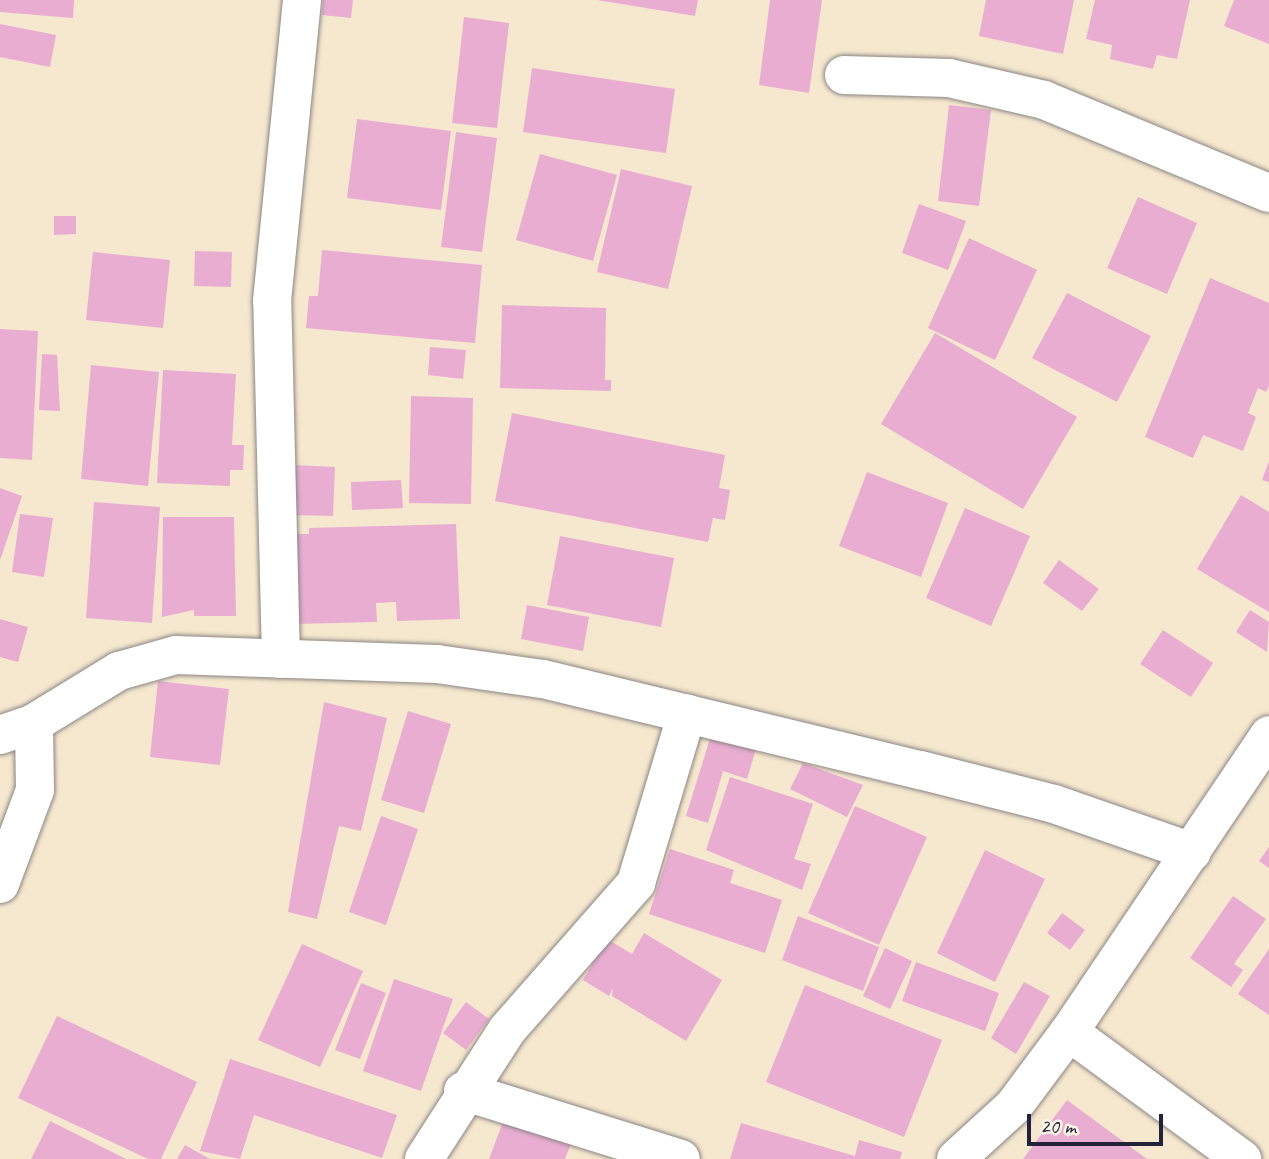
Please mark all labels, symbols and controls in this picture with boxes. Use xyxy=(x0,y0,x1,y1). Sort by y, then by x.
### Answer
scale bar xyxy=(1031,1100,1168,1144)
text: 20 m xyxy=(1040,1113,1076,1139)

